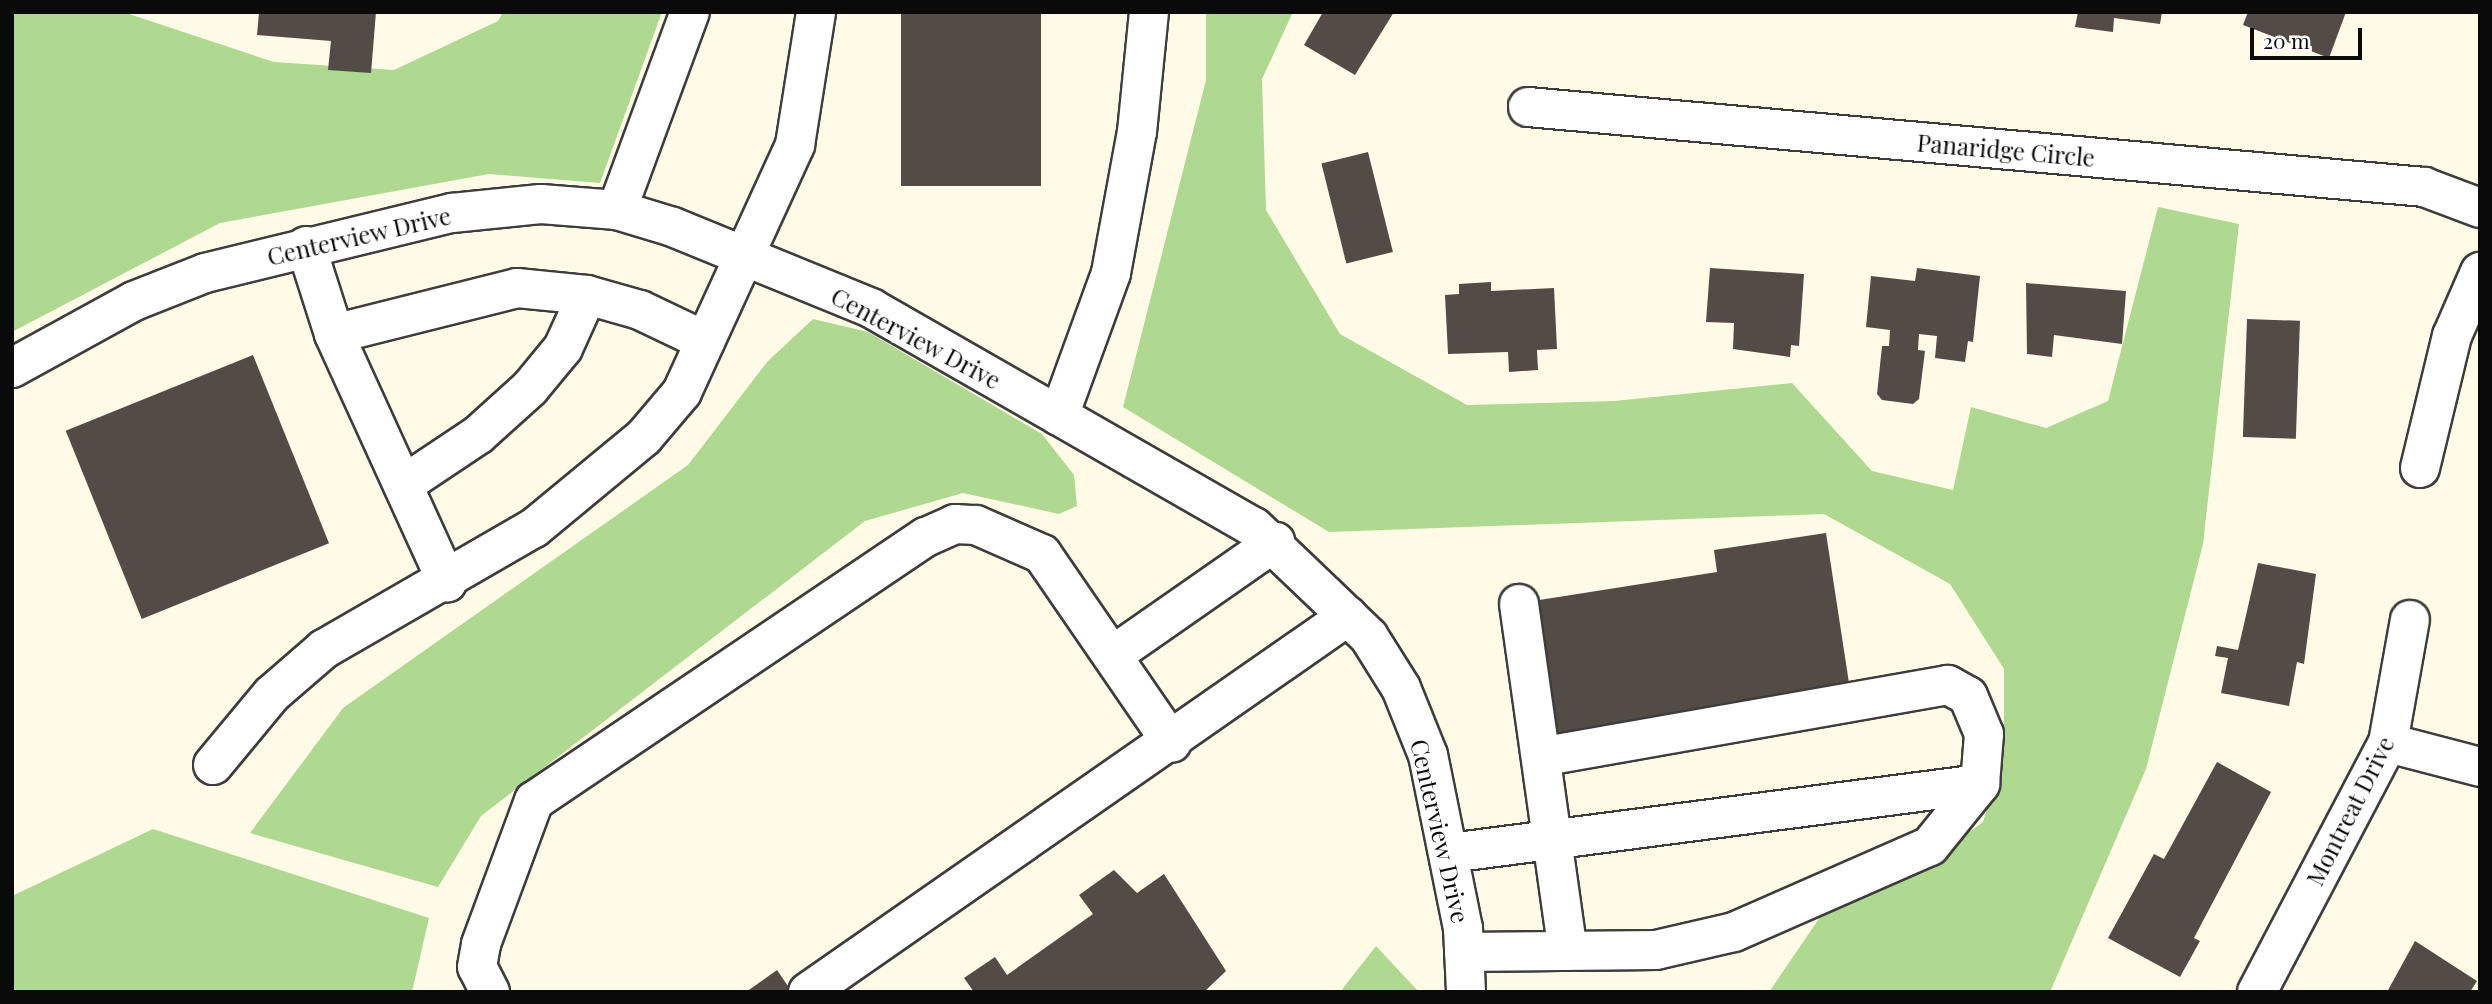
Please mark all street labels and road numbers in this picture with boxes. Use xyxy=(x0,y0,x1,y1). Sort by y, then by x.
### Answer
street label: Panaridge Circle xyxy=(1916,128,2096,172)
street label: Centerview Drive xyxy=(264,201,454,271)
street label: Centerview Drive xyxy=(826,281,1006,395)
street label: Montreat Drive xyxy=(2300,731,2400,891)
street label: Centerview Drive xyxy=(1405,736,1475,926)

